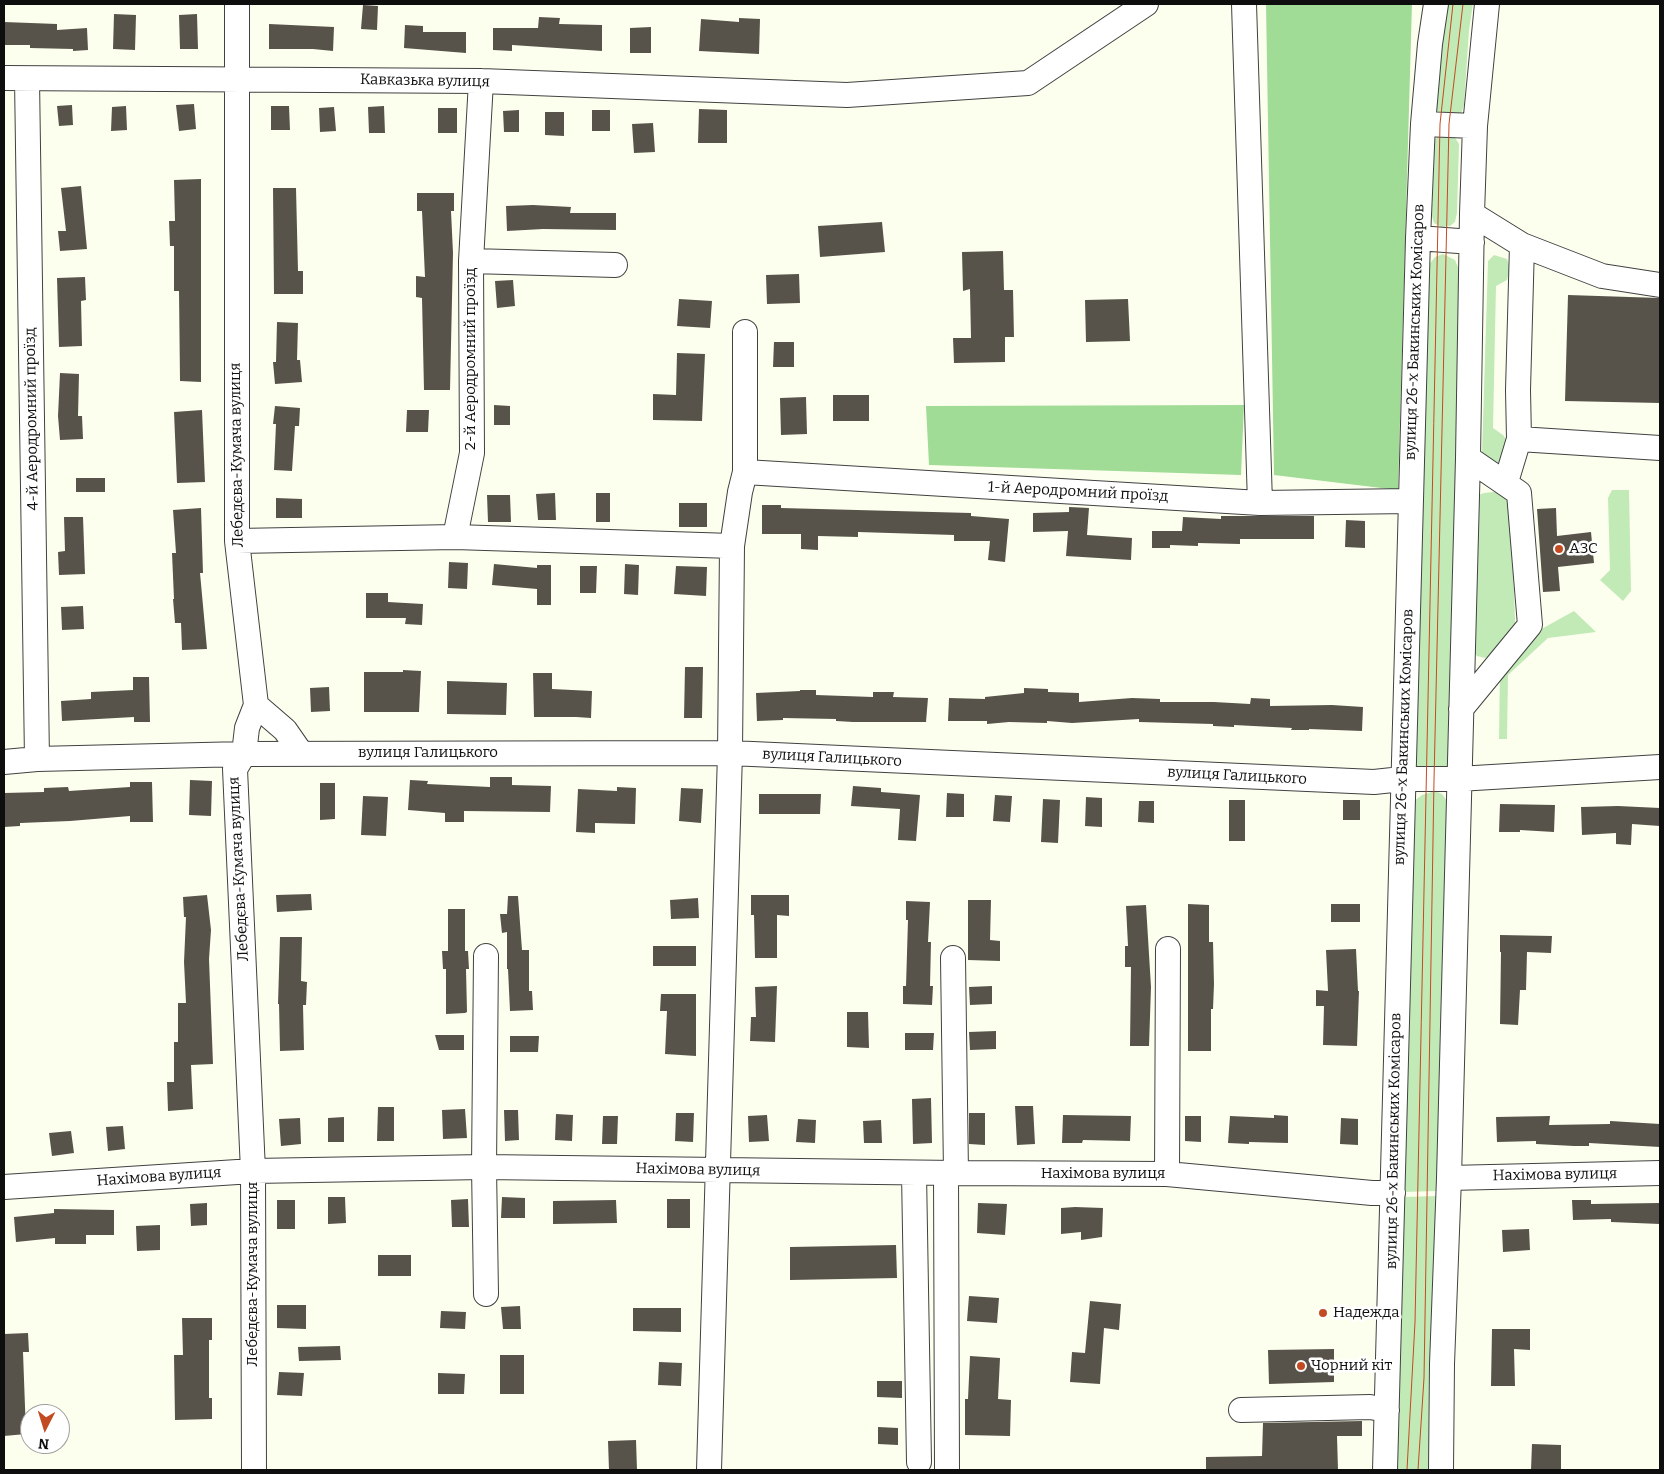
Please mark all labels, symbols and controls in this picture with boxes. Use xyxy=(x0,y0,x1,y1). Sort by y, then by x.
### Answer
street label: Кавказька вулиця xyxy=(360,71,490,91)
street label: вулиця 26-х Бакинських Комісаров xyxy=(1402,204,1428,460)
street label: 2-й Аеродромний проїзд xyxy=(462,268,480,450)
street label: 4-й Аеродромний проїзд xyxy=(21,327,43,511)
street label: Лебедєва-Кумача вулиця xyxy=(226,362,248,548)
street label: 1-й Аеродромний проїзд xyxy=(987,478,1169,506)
place label: АЗС xyxy=(1569,540,1598,558)
marker: АЗС xyxy=(1553,543,1565,555)
street label: вулиця 26-х Бакинських Комісаров xyxy=(1391,609,1417,865)
street label: вулиця Галицького xyxy=(358,744,498,762)
street label: вулиця Галицького xyxy=(762,745,902,771)
street label: вулиця Галицького xyxy=(1167,763,1307,789)
street label: Лебедєва-Кумача вулиця xyxy=(225,776,253,962)
street label: вулиця 26-х Бакинських Комісаров xyxy=(1383,1013,1405,1269)
street label: Нахімова вулиця xyxy=(636,1160,760,1180)
street label: Нахімова вулиця xyxy=(96,1164,222,1190)
street label: Нахімова вулиця xyxy=(1041,1165,1165,1183)
street label: Нахімова вулиця xyxy=(1493,1165,1617,1185)
street label: Лебедєва-Кумача вулиця xyxy=(244,1182,262,1366)
place label: Надежда xyxy=(1333,1304,1400,1322)
marker: Надежда xyxy=(1317,1307,1329,1319)
place label: Чорний кіт xyxy=(1311,1357,1392,1375)
marker: Чорний кіт xyxy=(1295,1360,1307,1372)
north arrow xyxy=(20,1404,70,1454)
text: N xyxy=(38,1435,50,1452)

